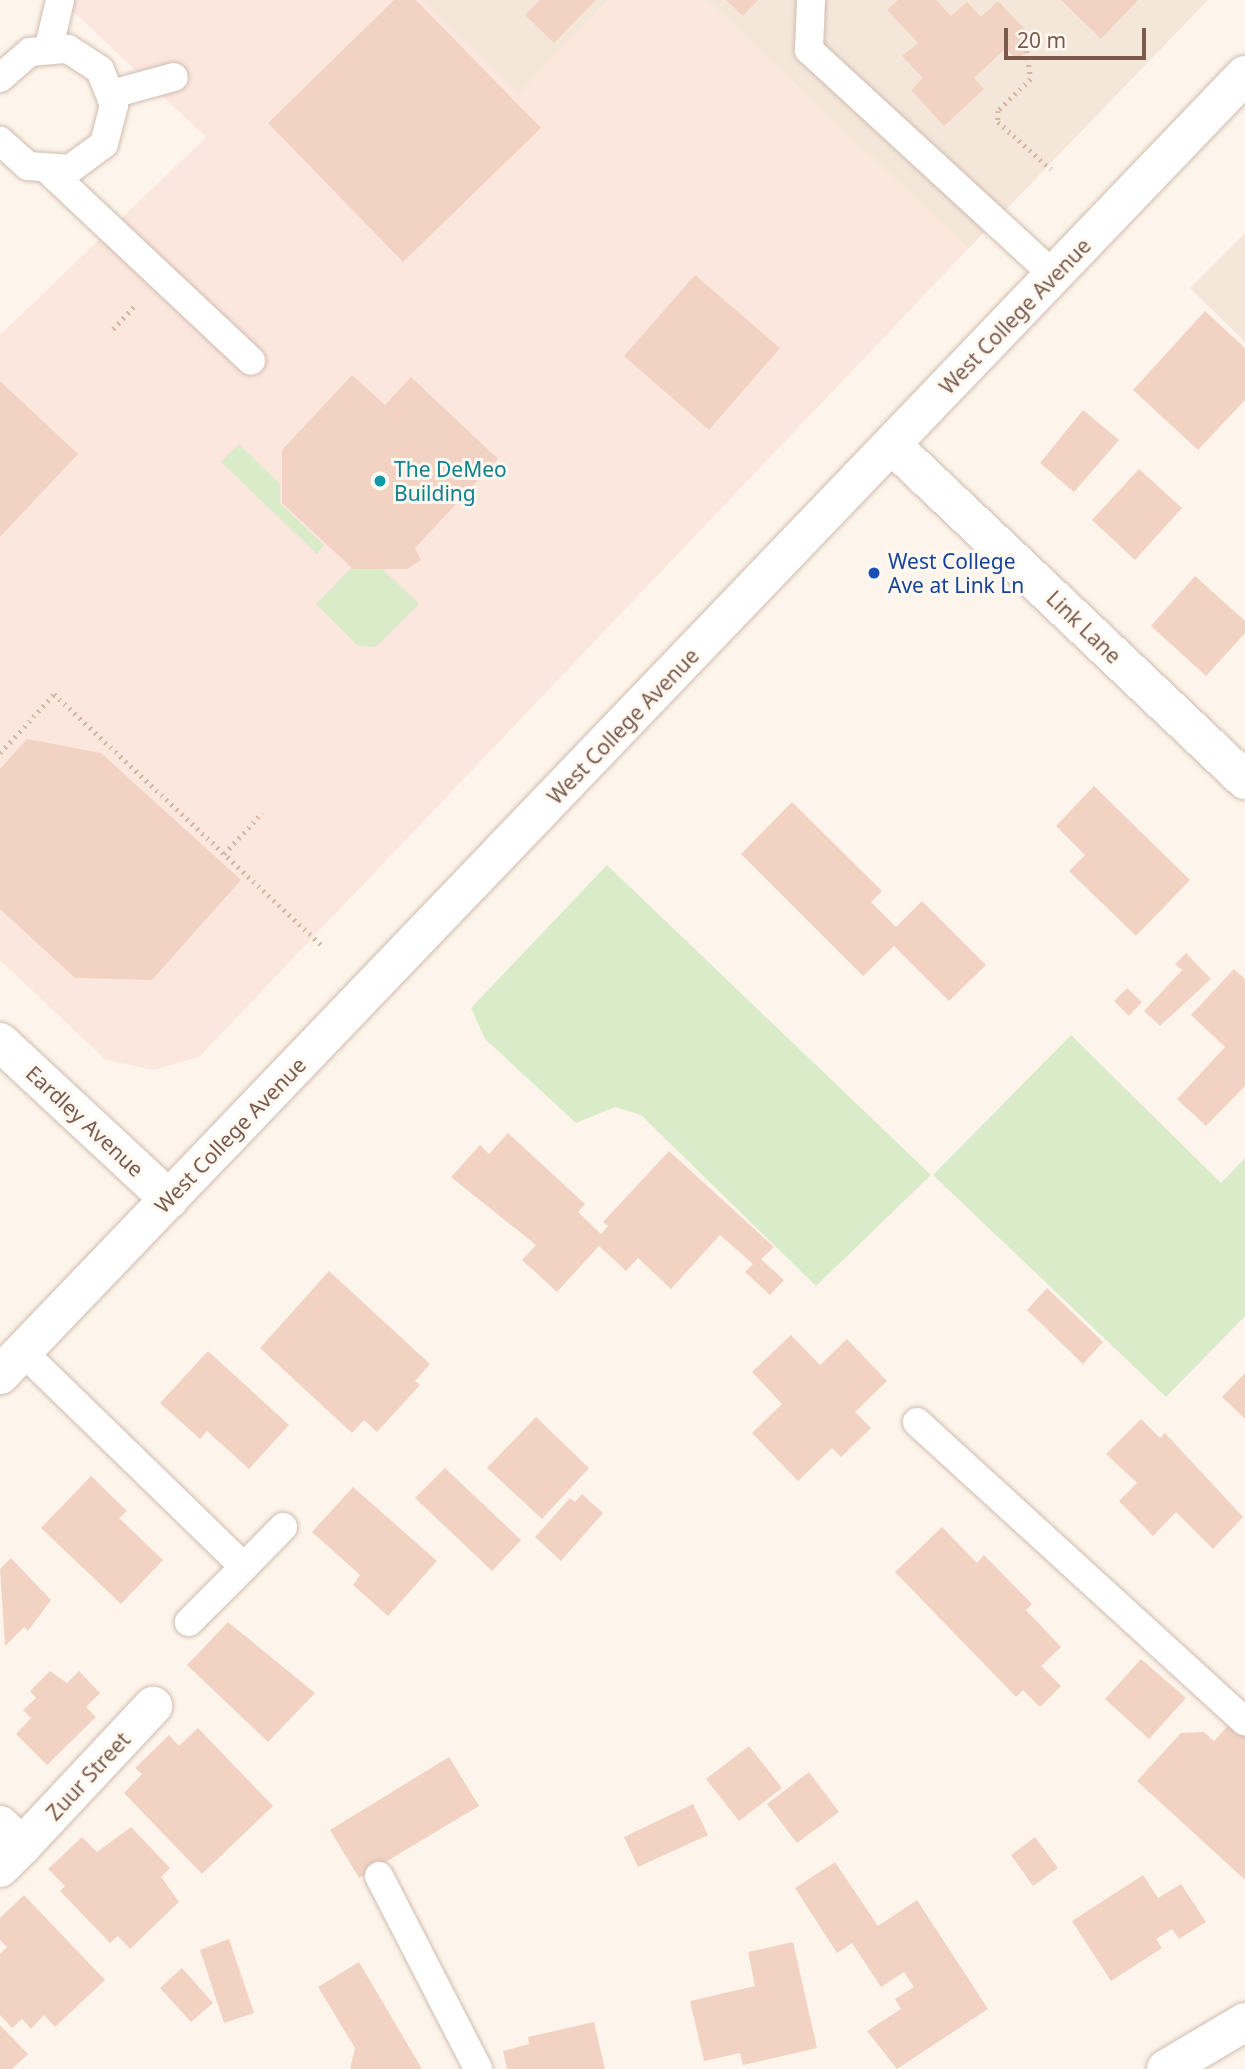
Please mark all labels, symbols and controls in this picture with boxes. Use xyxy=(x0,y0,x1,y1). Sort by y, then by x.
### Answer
scale bar xyxy=(1007,14,1149,58)
text: 20 m xyxy=(1017,26,1066,54)
street label: West College Avenue xyxy=(934,233,1096,399)
place label: The DeMeo Building xyxy=(394,456,507,506)
marker: The DeMeo Building xyxy=(372,473,388,489)
place label: West College Ave at Link Ln xyxy=(888,548,1024,598)
marker: West College Ave at Link Ln xyxy=(866,565,882,581)
street label: Link Lane xyxy=(1042,585,1126,669)
street label: West College Avenue xyxy=(542,643,704,809)
street label: West College Avenue xyxy=(149,1052,311,1218)
street label: Eardley Avenue xyxy=(21,1060,149,1182)
street label: Zuur Street xyxy=(41,1727,135,1825)

